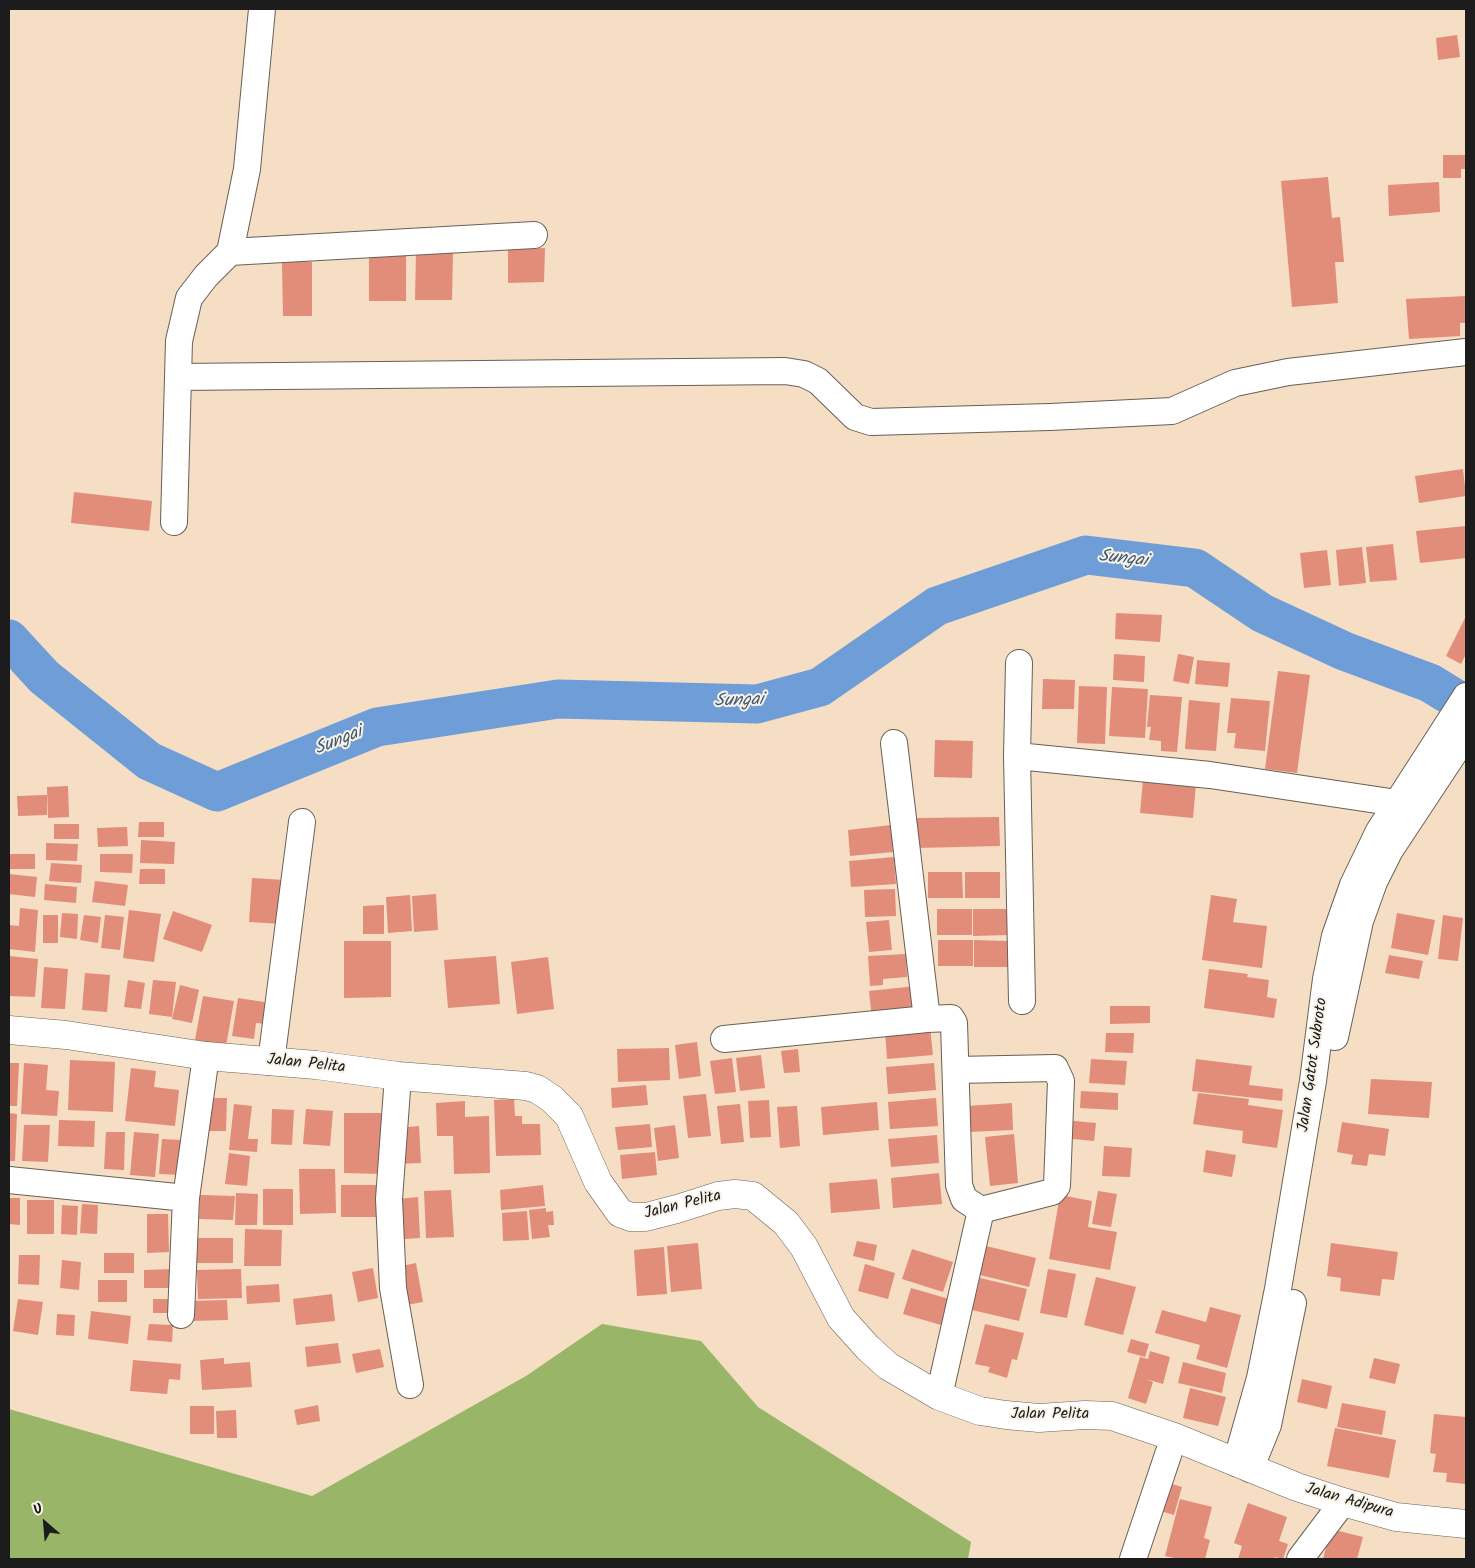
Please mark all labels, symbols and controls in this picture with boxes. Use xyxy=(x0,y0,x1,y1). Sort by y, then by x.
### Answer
water label: Sungai xyxy=(1097,547,1149,573)
water label: Sungai xyxy=(714,690,764,714)
water label: Sungai xyxy=(312,723,366,761)
street label: Jalan Gatot Subroto xyxy=(1295,997,1333,1133)
street label: Jalan Pelita xyxy=(266,1051,346,1079)
street label: Jalan Pelita xyxy=(643,1187,723,1225)
street label: Jalan Pelita xyxy=(1011,1405,1089,1425)
street label: Jalan Adipura xyxy=(1303,1480,1395,1524)
north arrow xyxy=(20,1498,70,1548)
text: U xyxy=(29,1498,47,1521)

